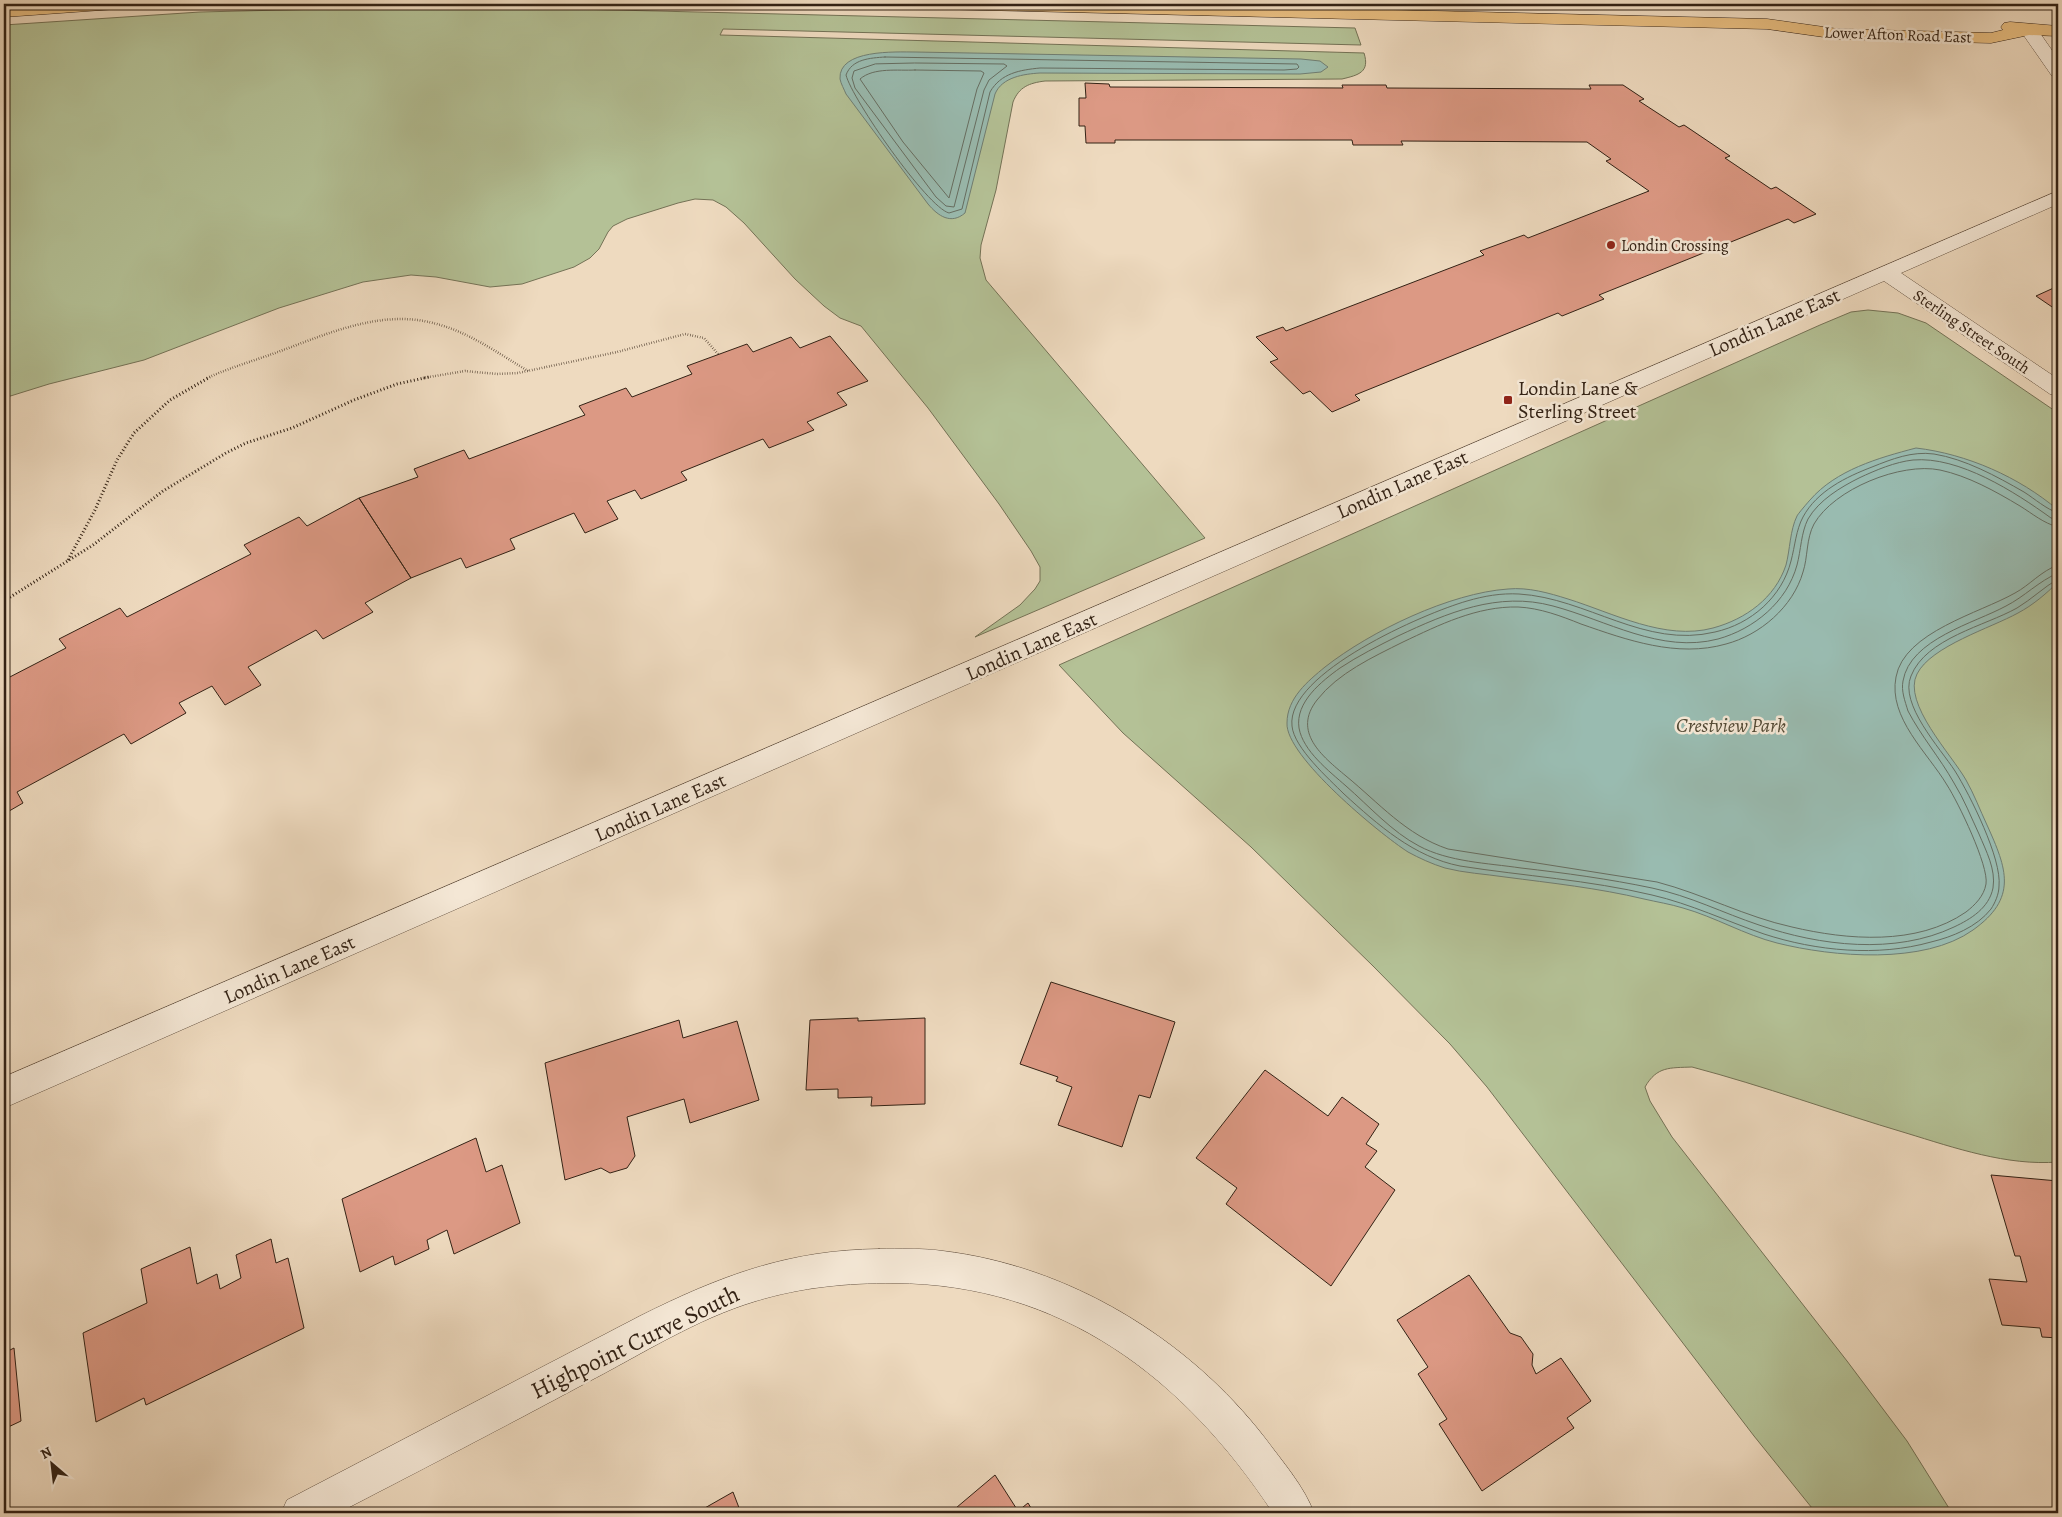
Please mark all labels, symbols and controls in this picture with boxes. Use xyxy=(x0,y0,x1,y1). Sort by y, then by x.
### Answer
street label: Lower Afton Road East xyxy=(1824,21,1972,49)
place label: Londin Crossing xyxy=(1621,235,1729,257)
marker: Londin Crossing xyxy=(1605,239,1617,251)
street label: Londin Lane East xyxy=(1704,281,1844,363)
street label: Sterling Street South xyxy=(1909,285,2035,379)
place label: Londin Lane & Sterling Street xyxy=(1518,375,1639,425)
marker: Londin Lane & Sterling Street xyxy=(1502,394,1514,406)
street label: Londin Lane East xyxy=(1332,443,1472,525)
street label: Londin Lane East xyxy=(961,605,1101,687)
park label: Crestview Park xyxy=(1676,712,1786,739)
street label: Londin Lane East xyxy=(590,766,730,848)
street label: Londin Lane East xyxy=(219,928,359,1010)
street label: Highpoint Curve South xyxy=(526,1278,745,1406)
north arrow xyxy=(28,1440,78,1490)
text: N xyxy=(37,1442,55,1464)

